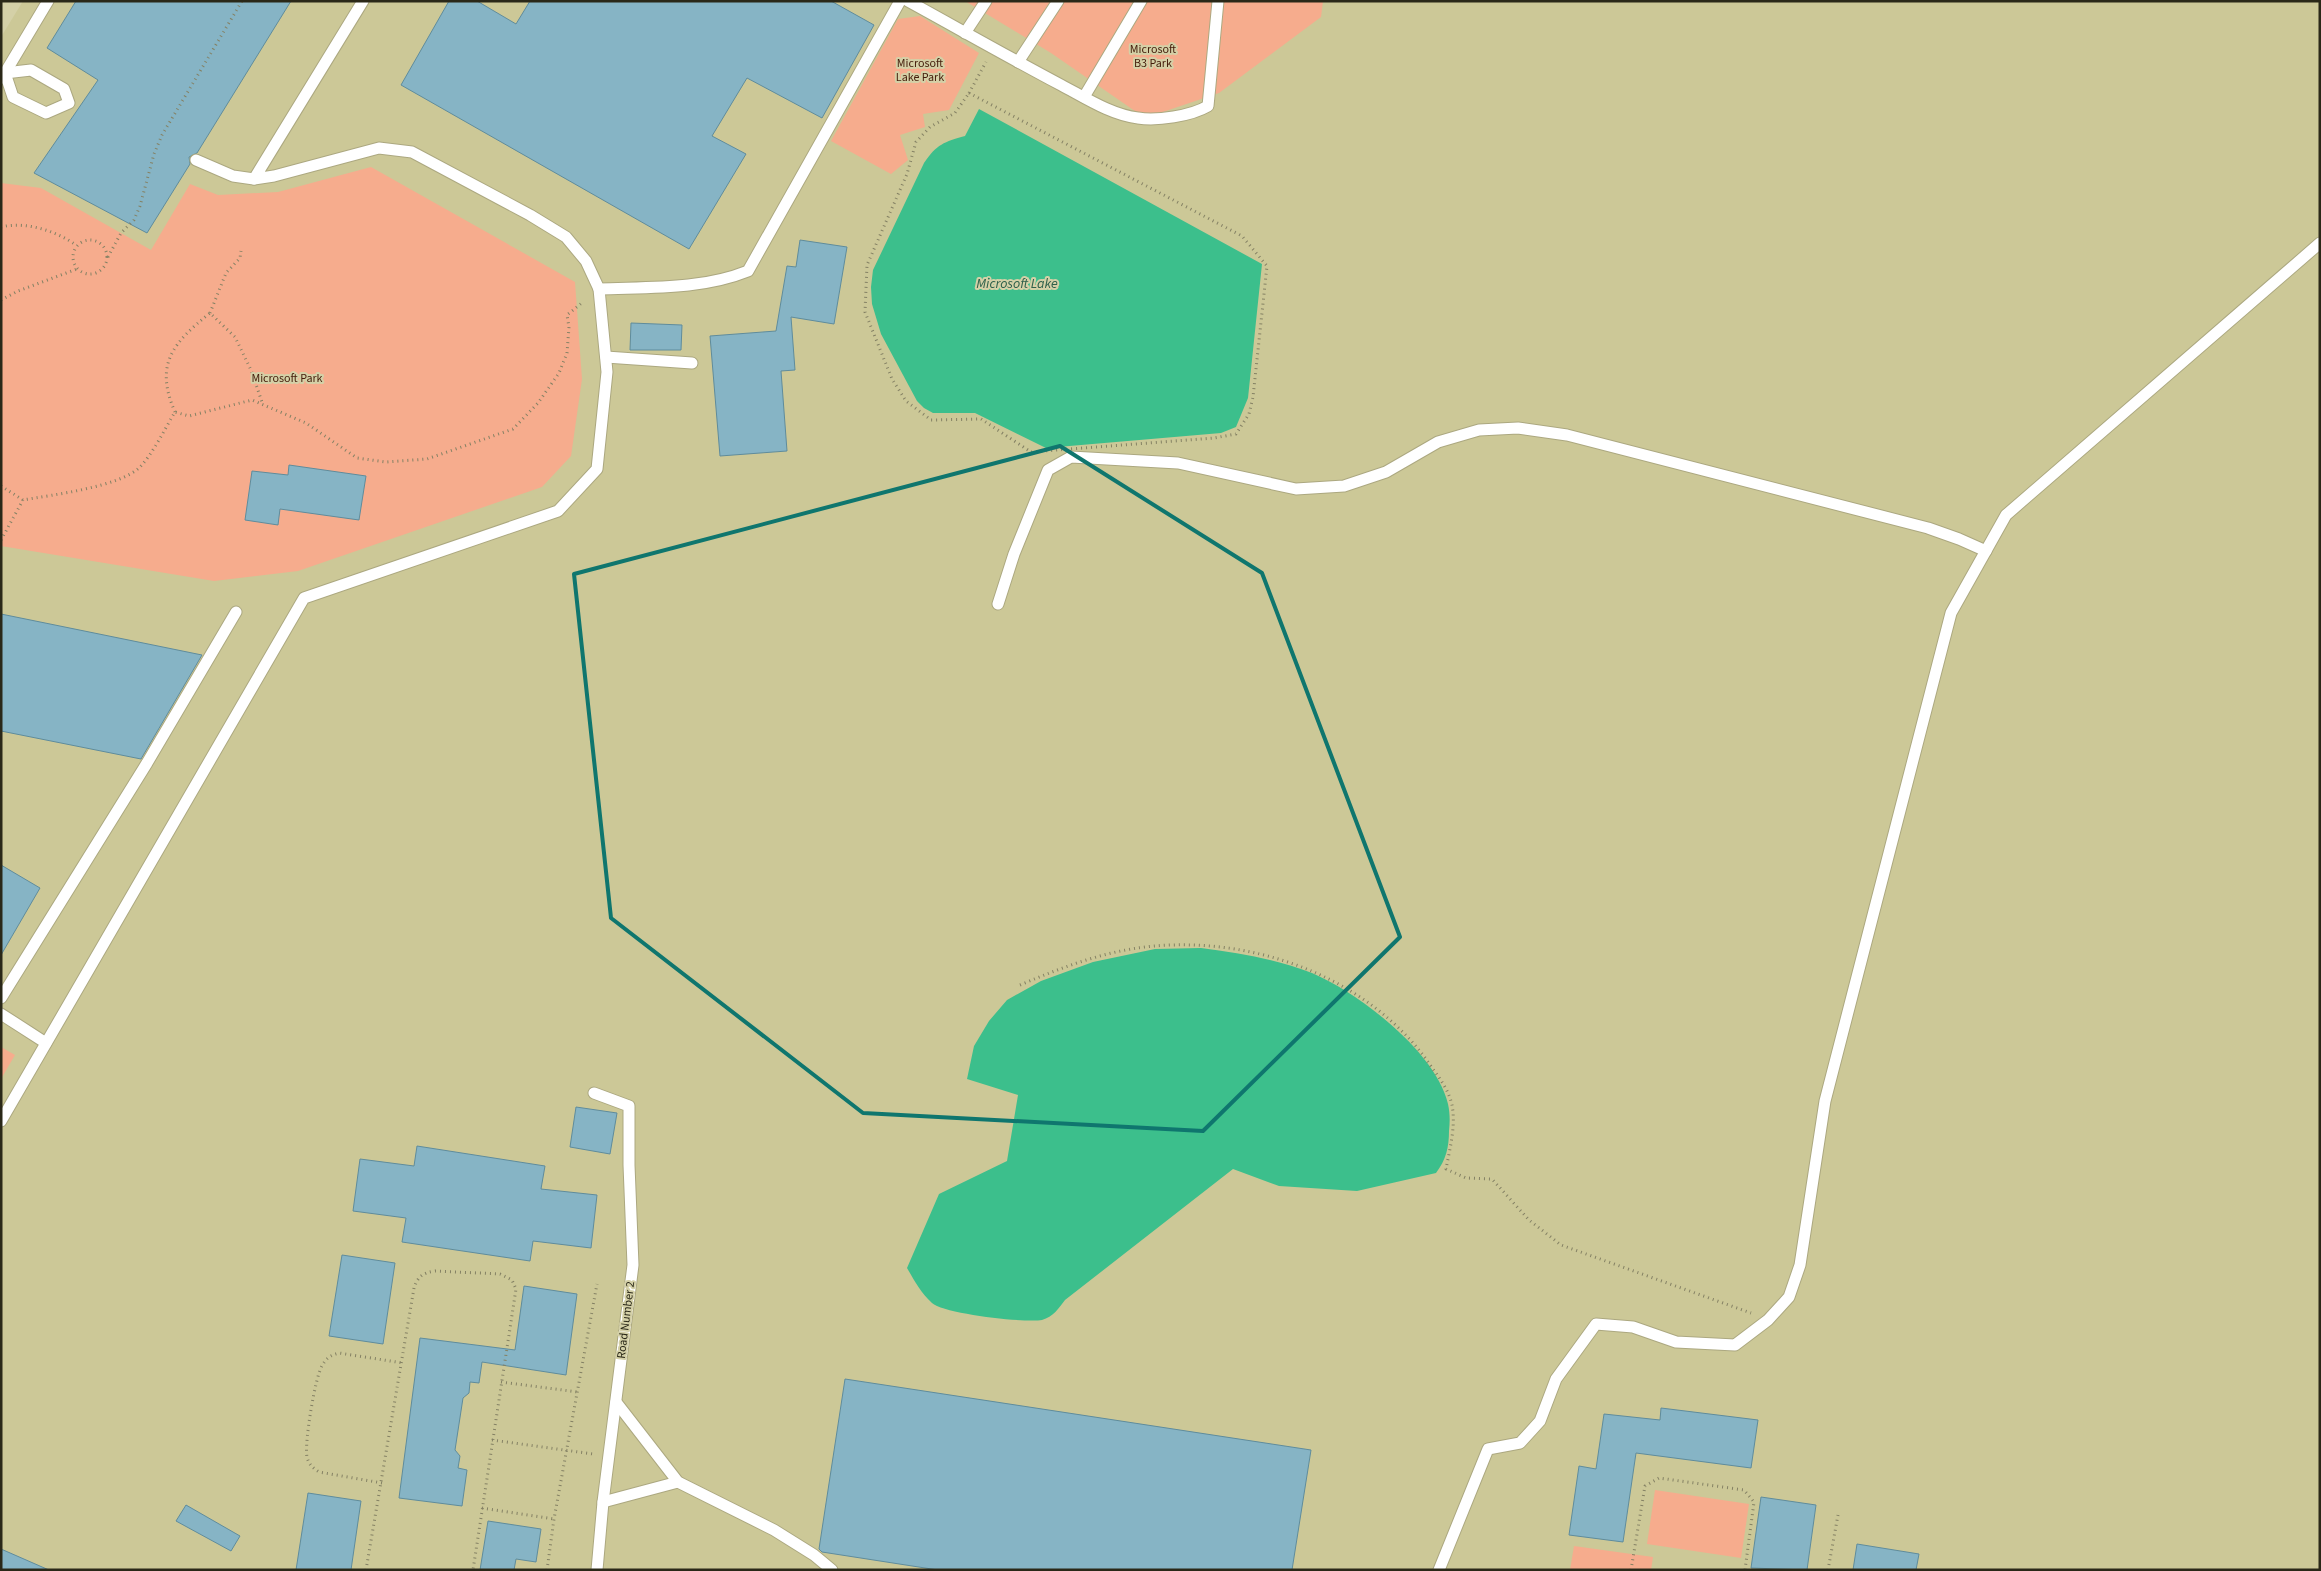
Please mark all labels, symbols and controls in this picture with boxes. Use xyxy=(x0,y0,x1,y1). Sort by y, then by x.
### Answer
park label: Microsoft B3 Park xyxy=(1130,41,1176,72)
park label: Microsoft Lake Park xyxy=(896,55,944,86)
water label: Microsoft Lake xyxy=(976,274,1058,294)
park label: Microsoft Park xyxy=(251,370,323,387)
street label: Road Number 2 xyxy=(613,1280,639,1360)

